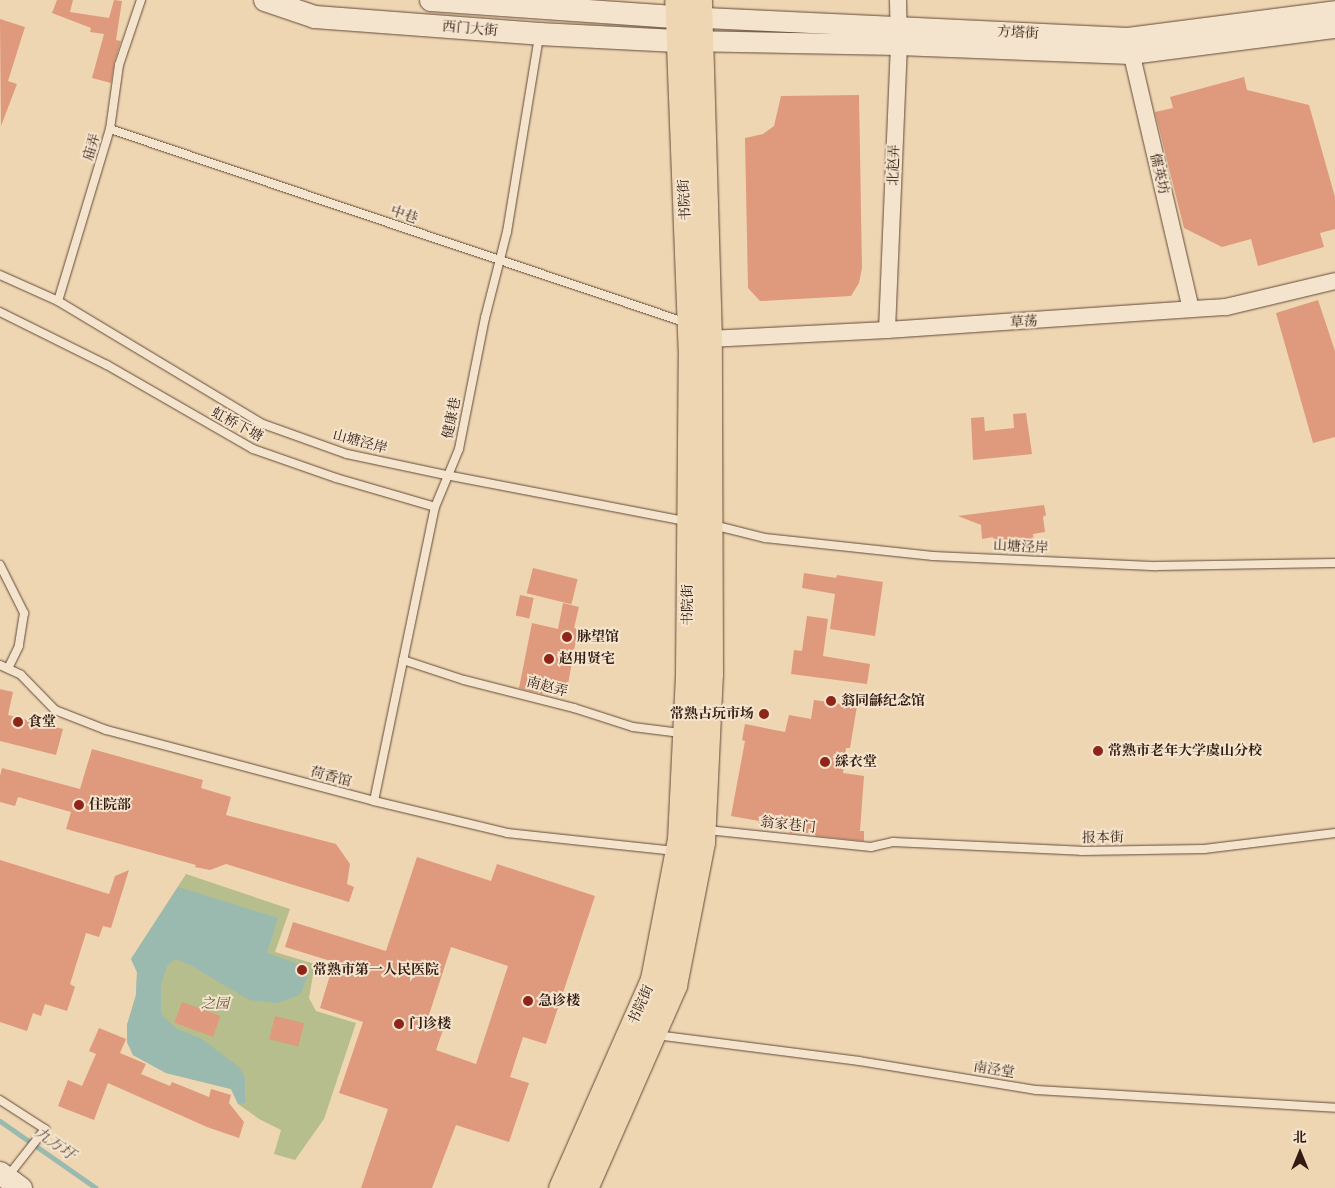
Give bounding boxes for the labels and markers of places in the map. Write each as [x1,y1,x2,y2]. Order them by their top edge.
place label: 脉望馆 [577,629,619,645]
marker: 脉望馆 [561,631,573,643]
place label: 赵用贤宅 [559,651,615,667]
marker: 赵用贤宅 [543,653,555,665]
place label: 翁同龢纪念馆 [841,693,925,709]
marker: 翁同龢纪念馆 [825,695,837,707]
place label: 常熟古玩市场 [670,706,754,722]
marker: 常熟古玩市场 [758,708,770,720]
place label: 食堂 [28,714,56,730]
marker: 食堂 [12,716,24,728]
place label: 常熟市老年大学虞山分校 [1108,743,1262,759]
marker: 常熟市老年大学虞山分校 [1092,745,1104,757]
place label: 綵衣堂 [835,754,877,770]
marker: 綵衣堂 [819,756,831,768]
place label: 住院部 [89,797,131,813]
marker: 住院部 [73,799,85,811]
place label: 常熟市第一人民医院 [313,962,439,978]
marker: 常熟市第一人民医院 [295,963,309,977]
place label: 急诊楼 [538,993,580,1009]
marker: 急诊楼 [522,995,534,1007]
place label: 门诊楼 [409,1016,451,1032]
marker: 门诊楼 [393,1018,405,1030]

